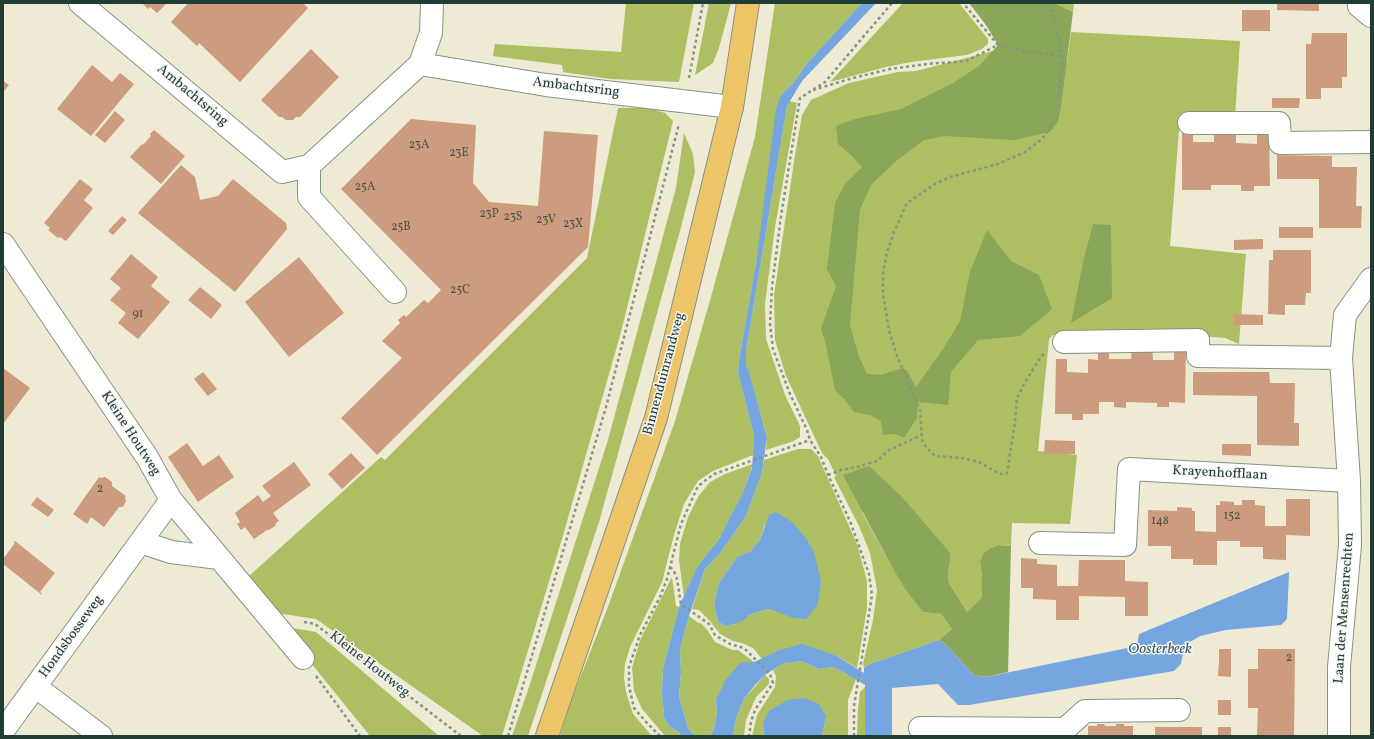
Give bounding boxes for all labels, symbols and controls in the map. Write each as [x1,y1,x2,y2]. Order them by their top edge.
street label: Ambachtsring [153,61,231,131]
street label: Ambachtsring [531,74,621,102]
house number: 23A [409,139,429,153]
house number: 23E [449,147,469,161]
house number: 25A [355,181,375,195]
house number: 23P [479,208,499,222]
house number: 23S [504,211,522,225]
house number: 23V [536,214,556,228]
house number: 23X [563,218,583,232]
house number: 25B [391,221,411,235]
house number: 25C [450,284,470,298]
house number: 91 [133,308,143,322]
street label: Binnenduinrandweg [641,311,689,437]
street label: Kleine Houtweg [96,388,164,480]
street label: Krayenhofflaan [1172,463,1268,485]
house number: 2 [97,483,103,497]
house number: 152 [1224,510,1240,524]
house number: 148 [1151,515,1169,529]
street label: Laan der Mensenrechten [1331,532,1359,684]
street label: Hondsbosseweg [36,592,108,682]
street label: Kleine Houtweg [325,628,413,702]
water label: Oosterbeek [1128,641,1192,659]
house number: 2 [1286,652,1292,666]

